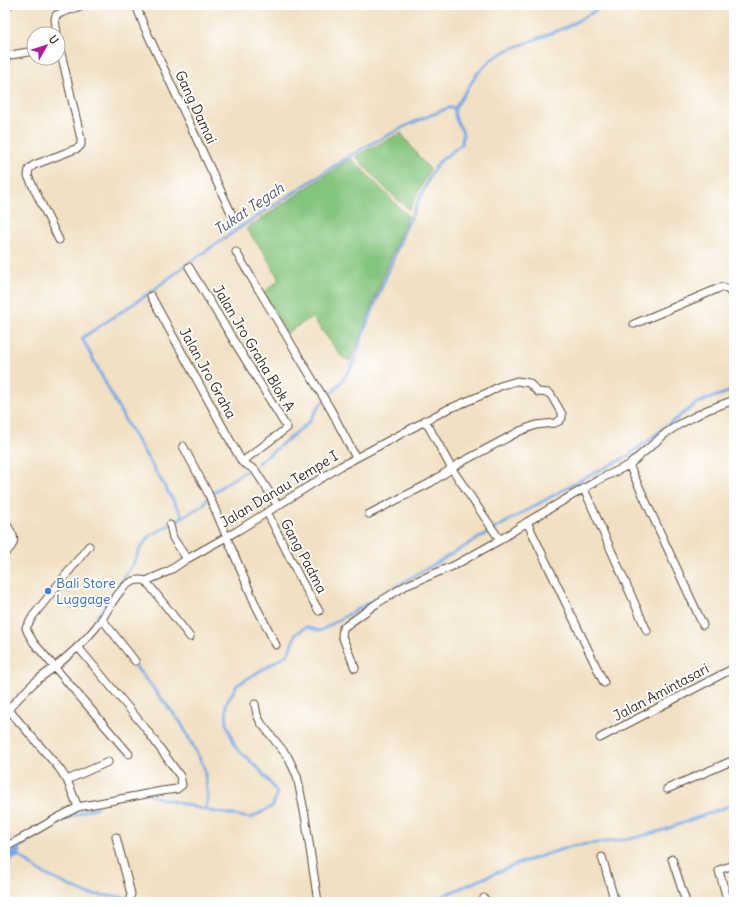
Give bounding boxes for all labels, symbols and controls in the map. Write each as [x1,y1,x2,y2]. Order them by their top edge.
north arrow [26,26,66,66]
text: U [46,32,62,47]
street label: Gang Damai [171,68,221,146]
water label: Tukat Tegah [210,178,288,239]
street label: Jalan Jro Graha Blok A [209,282,299,414]
street label: Jalan Jro Graha [176,324,240,422]
street label: Jalan Danau Tempe I [217,447,341,531]
street label: Gang Padma [277,516,331,596]
place label: Bali Store Luggage [56,574,116,608]
marker: Bali Store Luggage [43,586,53,596]
street label: Jalan Amintasari [610,659,712,725]

